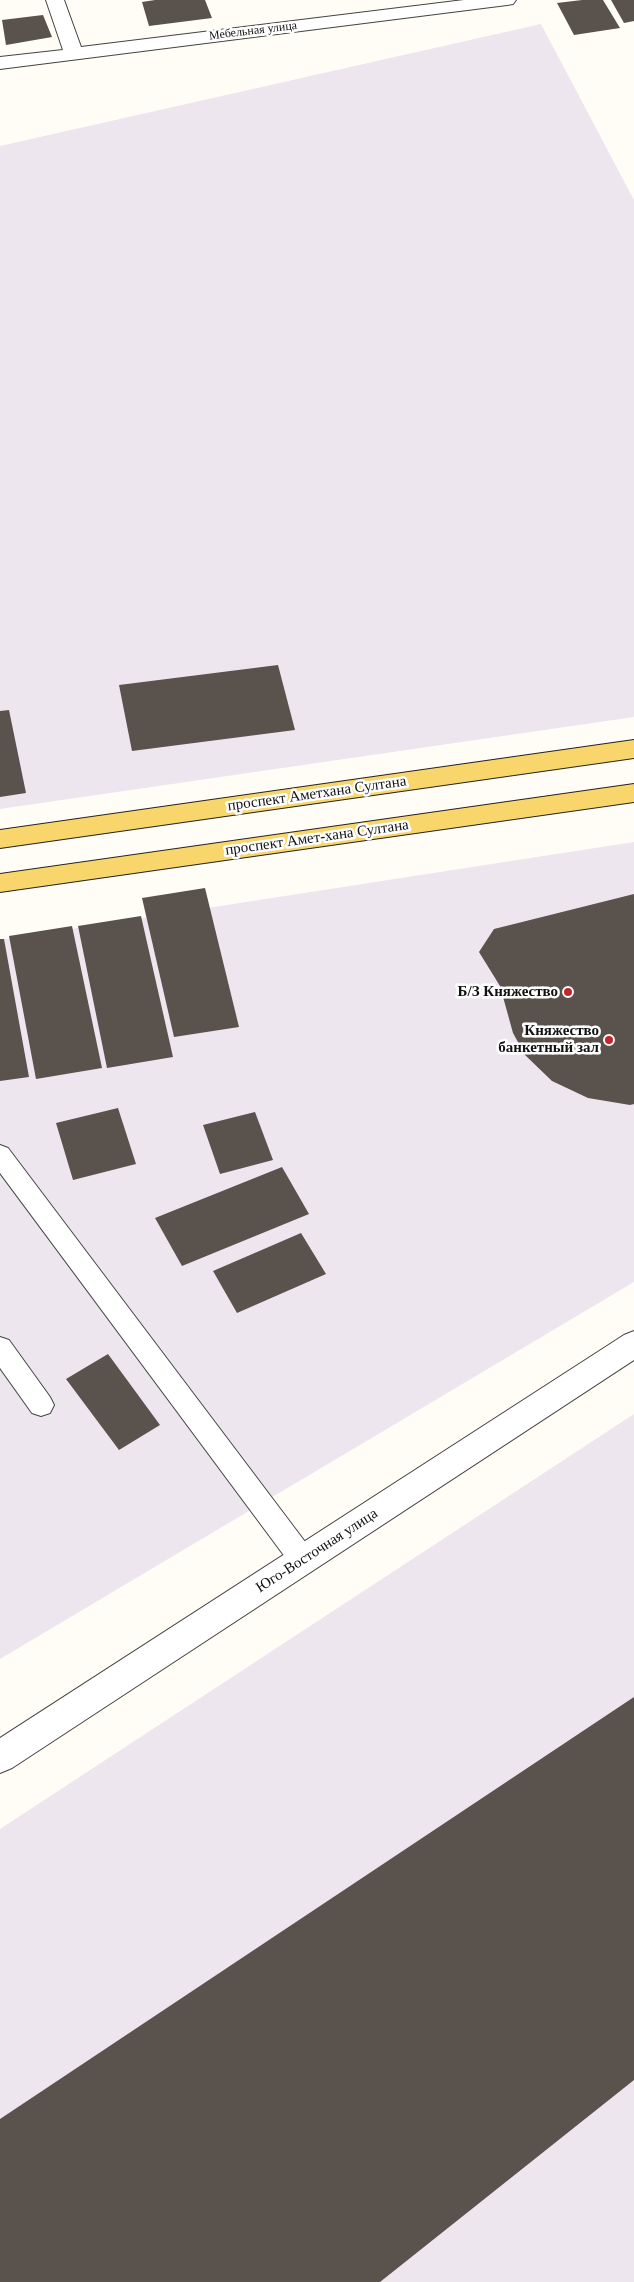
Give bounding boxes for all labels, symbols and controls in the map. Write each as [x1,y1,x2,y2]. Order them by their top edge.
street label: Мебельная улица [208,18,298,44]
street label: проспект Аметхана Султана [227,773,407,815]
street label: проспект Амет-хана Султана [224,816,410,860]
place label: Б/З Княжество [458,983,558,1001]
marker: Б/З Княжество [562,986,574,998]
place label: Княжество банкетный зал [498,1022,599,1057]
marker: Княжество банкетный зал [603,1034,615,1046]
street label: Юго-Восточная улица [253,1505,381,1597]

